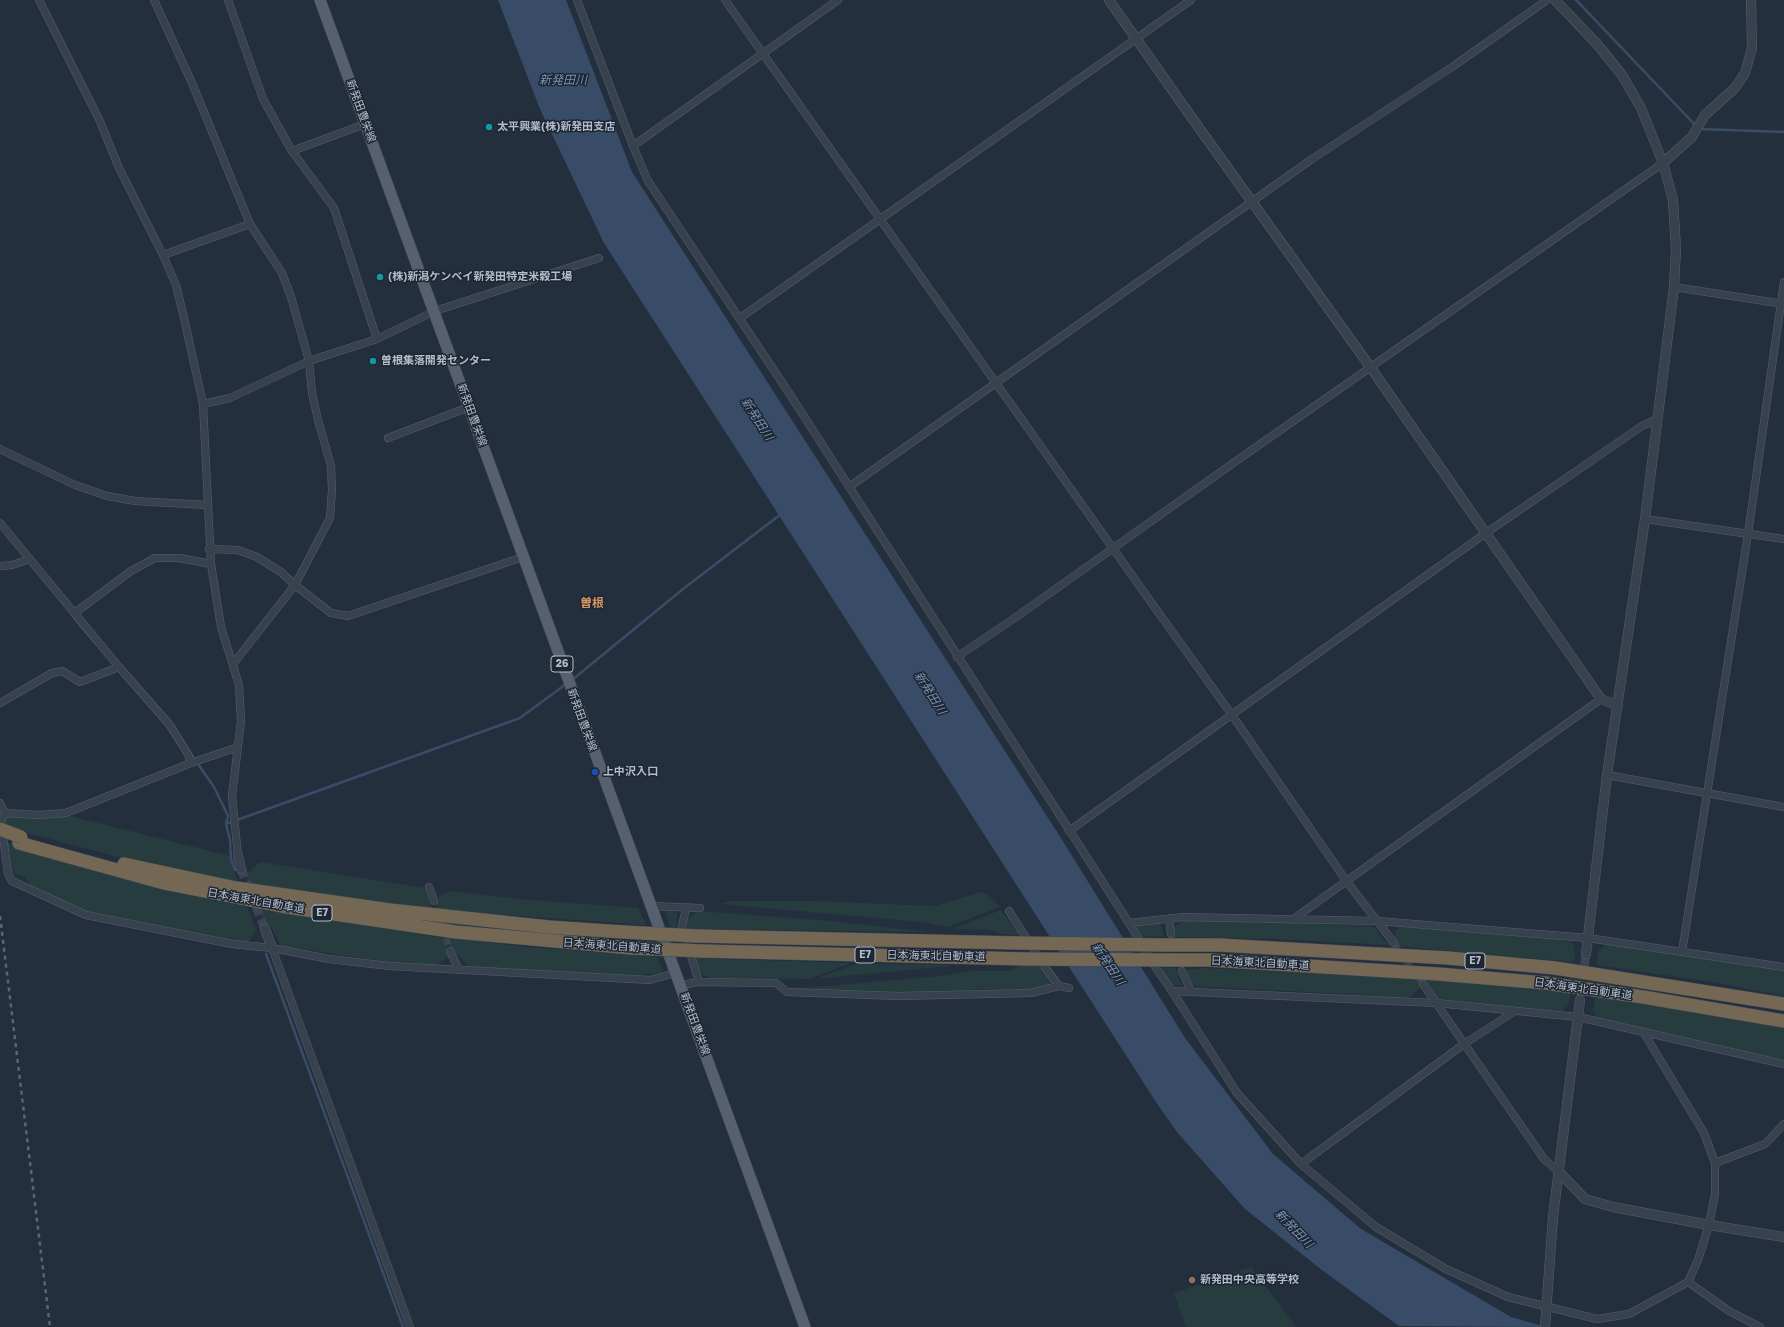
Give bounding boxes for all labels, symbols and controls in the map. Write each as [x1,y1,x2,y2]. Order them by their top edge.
water label: 新発田川 [539,73,587,87]
street label: 新発田豊栄線 [344,78,378,144]
place label: 太平興業(株)新発田支店 [497,120,615,134]
marker: 太平興業(株)新発田支店 [484,122,494,132]
place label: (株)新潟ケンベイ新発田特定米穀工場 [388,270,572,284]
marker: (株)新潟ケンベイ新発田特定米穀工場 [375,272,385,282]
place label: 曽根集落開発センター [381,354,491,368]
marker: 曽根集落開発センター [368,356,378,366]
street label: 新発田豊栄線 [455,382,489,448]
water label: 新発田川 [738,395,776,443]
district label: 曽根 [580,596,604,610]
road number: 26 [551,656,573,672]
water label: 新発田川 [911,669,949,717]
street label: 新発田豊栄線 [565,687,599,753]
place label: 上中沢入口 [603,765,658,779]
marker: 上中沢入口 [590,767,600,777]
street label: 日本海東北自動車道 [206,886,306,916]
road number: E7 [312,905,332,921]
street label: 日本海東北自動車道 [562,936,662,956]
water label: 新発田川 [1089,940,1127,988]
road number: E7 [855,947,875,963]
street label: 日本海東北自動車道 [886,949,986,963]
road number: E7 [1465,953,1485,969]
street label: 日本海東北自動車道 [1210,954,1310,972]
street label: 日本海東北自動車道 [1533,976,1633,1002]
street label: 新発田豊栄線 [678,991,712,1057]
water label: 新発田川 [1272,1207,1316,1251]
place label: 新発田中央高等学校 [1200,1273,1299,1287]
marker: 新発田中央高等学校 [1187,1275,1197,1285]

